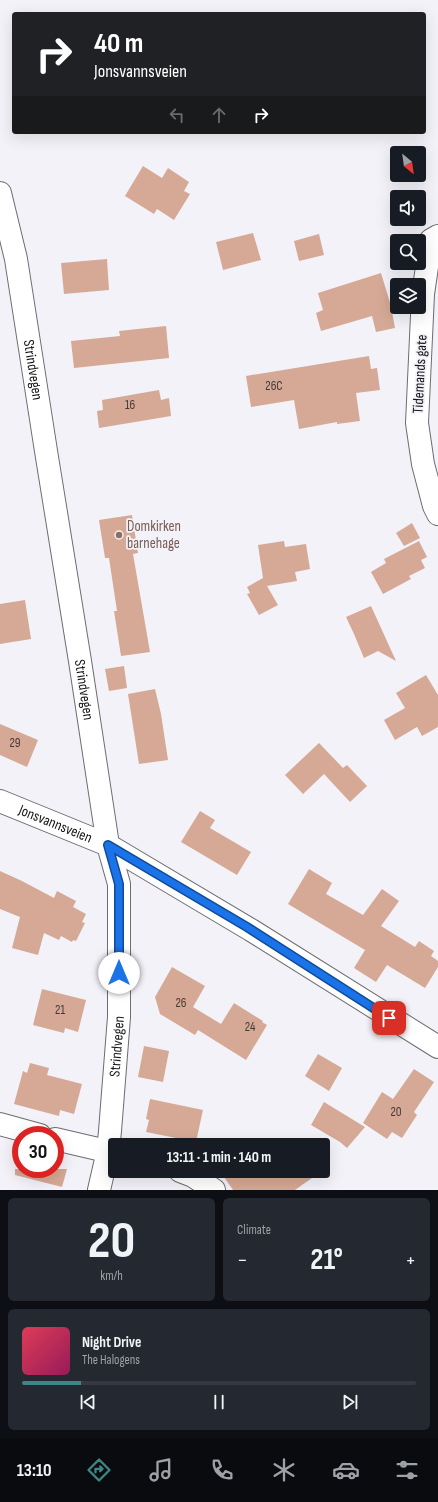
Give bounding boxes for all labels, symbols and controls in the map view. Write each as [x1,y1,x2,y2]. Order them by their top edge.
text: 40 m [94,27,143,60]
icon: right [28,28,80,80]
text: Jonsvannsveien [94,61,187,82]
icon: left [166,104,188,126]
icon: ahead [208,104,230,126]
icon: right [250,104,272,126]
north arrow [390,146,426,182]
map controls [390,146,426,314]
button: sound [390,190,426,226]
button: search [390,234,426,270]
button: layers [390,278,426,314]
street label: Tidemands gate [408,334,432,414]
street label: Strindvegen [19,338,47,401]
house number: 26C [265,378,283,394]
house number: 16 [125,397,135,413]
place label: Domkirken barnehage [127,517,181,553]
marker: Domkirken barnehage [114,530,124,540]
street label: Strindvegen [70,658,98,721]
house number: 29 [9,735,21,751]
street label: Jonsvannsveien [15,800,95,847]
position arrow [98,952,140,994]
house number: 26 [175,995,187,1011]
pin [372,1001,406,1035]
house number: 21 [55,1002,65,1018]
icon: arrive [378,1007,400,1029]
street label: Strindvegen [105,1015,129,1077]
house number: 24 [245,1019,256,1035]
house number: 20 [390,1104,402,1120]
speed limit sign: 30 [12,1126,64,1178]
text: 13:11 · 1 min · 140 m [167,1148,271,1167]
text: 20 [88,1210,135,1273]
text: Climate [237,1222,271,1238]
text: 21° [310,1242,343,1278]
text: − [237,1247,248,1274]
text: + [405,1247,416,1274]
text: km/h [100,1268,123,1284]
text: Night Drive [82,1333,141,1352]
text: The Halogens [82,1352,140,1368]
icon: previous [77,1391,99,1413]
icon: pause [208,1391,230,1413]
icon: next [339,1391,361,1413]
icon: directions [85,1456,113,1484]
icon: music [147,1456,175,1484]
icon: phone [208,1456,236,1484]
icon: climate [270,1456,298,1484]
icon: car [332,1456,360,1484]
icon: filters [393,1456,421,1484]
text: 13:10 [17,1460,52,1481]

